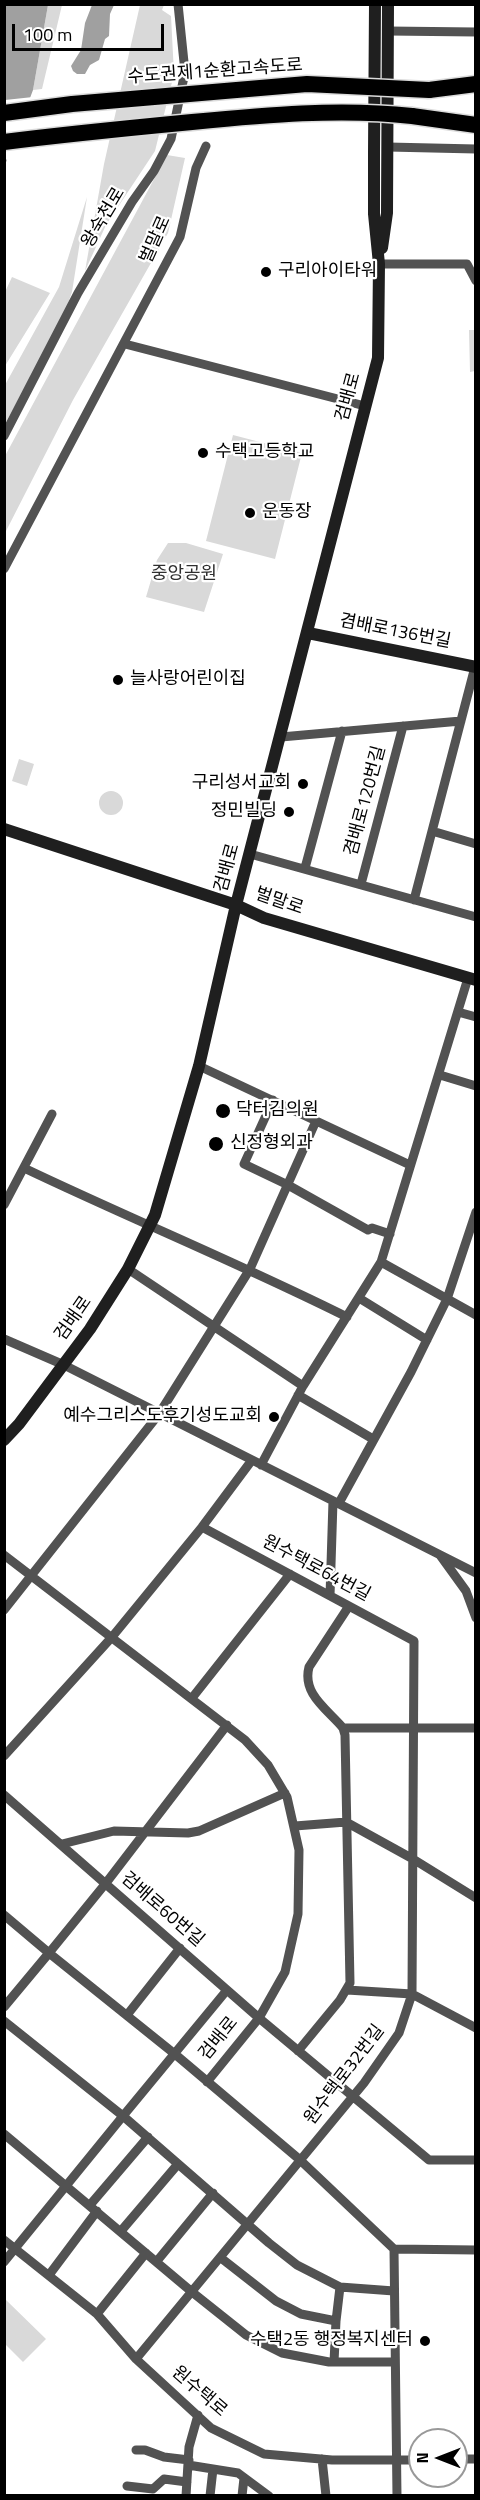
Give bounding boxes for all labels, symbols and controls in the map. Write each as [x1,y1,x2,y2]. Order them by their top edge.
scale bar [15,12,166,50]
text: 100 m [23,21,72,48]
street label: 수도권제1순환고속도로 [127,55,303,89]
street label: 왕숙천로 [78,184,130,252]
street label: 벌말로 [136,213,176,267]
place label: 구리아이타워 [278,261,377,283]
marker: 구리아이타워 [259,265,273,279]
street label: 검배로 [332,370,366,424]
place label: 수택고등학교 [215,442,314,464]
marker: 수택고등학교 [196,446,210,460]
place label: 운동장 [262,502,312,524]
marker: 운동장 [243,506,257,520]
park label: 중앙공원 [151,564,217,586]
street label: 겸배로136번길 [337,611,453,653]
place label: 늘사랑어린이집 [130,669,246,691]
marker: 늘사랑어린이집 [111,673,125,687]
street label: 겸배로120번길 [341,744,391,858]
place label: 구리성서교회 [192,773,291,795]
marker: 구리성서교회 [296,777,310,791]
place label: 정민빌딩 [211,801,277,823]
marker: 정민빌딩 [282,805,296,819]
street label: 검배로 [211,841,245,895]
street label: 벌말로 [252,884,306,920]
place label: 닥터김의원 [236,1100,319,1122]
marker: 닥터김의원 [214,1102,232,1120]
place label: 신정형외과 [230,1133,313,1155]
marker: 신정형외과 [207,1135,225,1153]
street label: 검배로 [51,1292,97,1346]
place label: 예수그리스도후기성도교회 [63,1406,262,1428]
marker: 예수그리스도후기성도교회 [267,1410,281,1424]
street label: 원수택로64번길 [258,1531,374,1607]
street label: 검배로60번길 [116,1868,208,1952]
street label: 검배로 [195,2013,243,2065]
street label: 원수택로32번길 [300,2021,390,2129]
place label: 수택2동 행정복지센터 [250,2330,413,2352]
marker: 수택2동 행정복지센터 [418,2334,432,2348]
street label: 원수택로 [167,2362,231,2422]
north arrow [408,2428,468,2488]
text: N [410,2452,434,2464]

